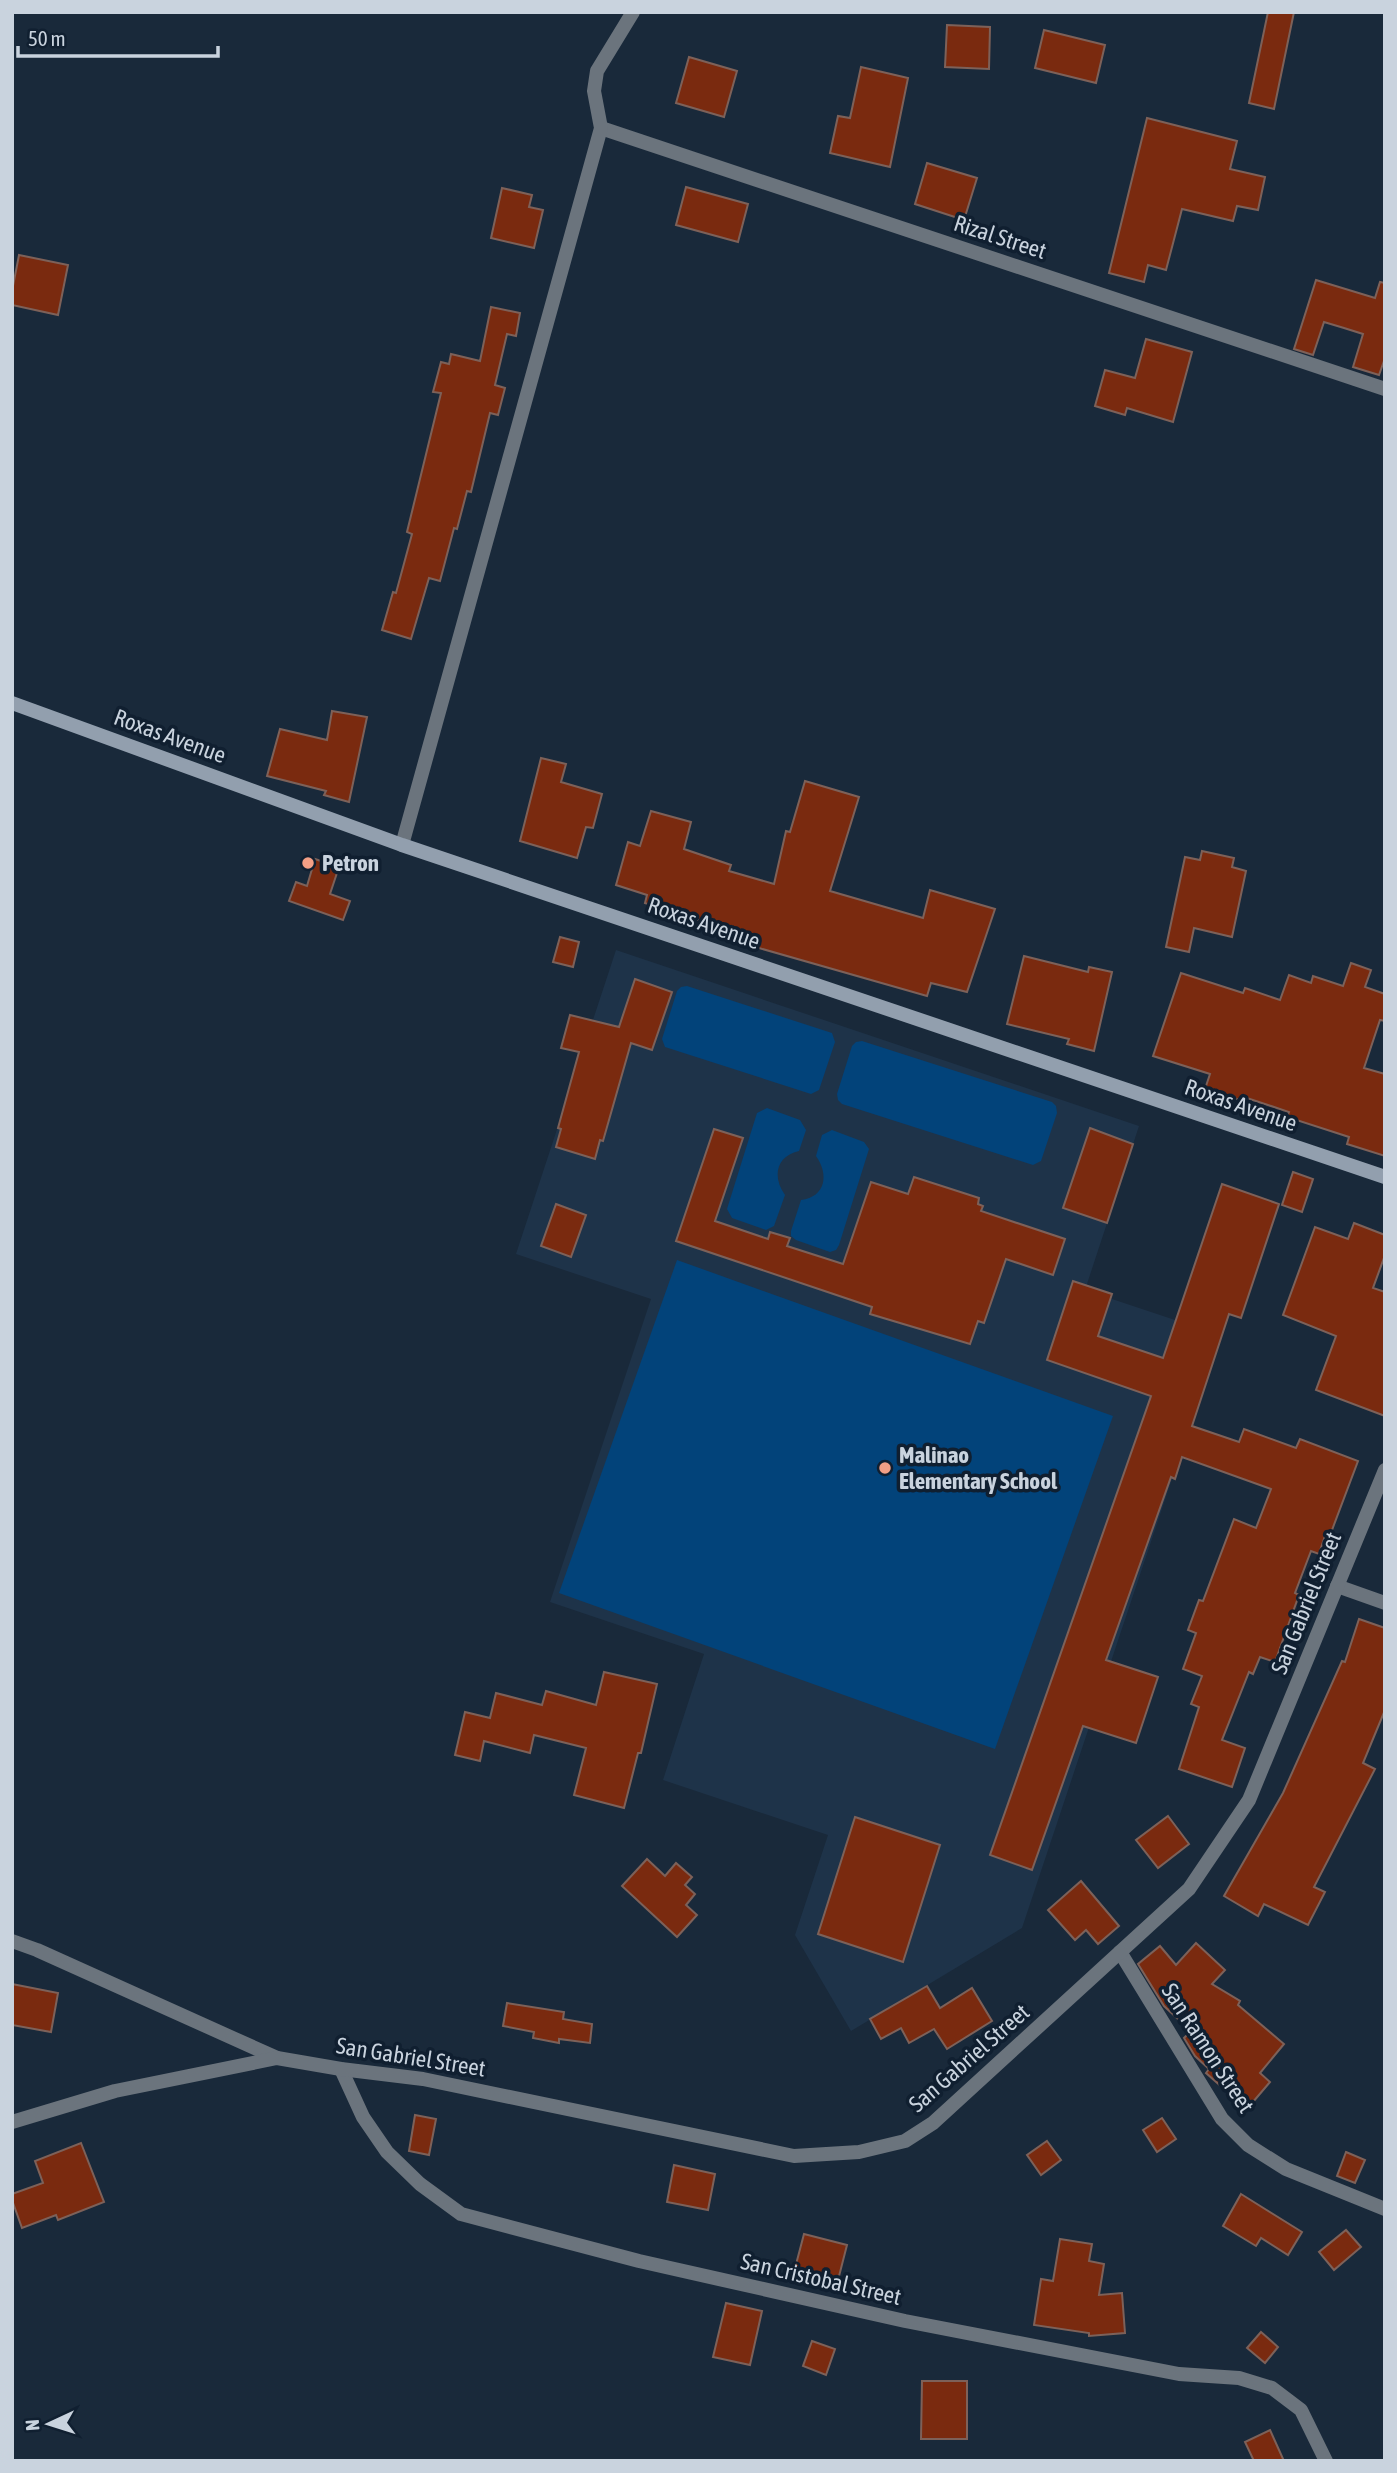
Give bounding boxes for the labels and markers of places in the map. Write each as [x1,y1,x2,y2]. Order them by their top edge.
place label: Petron [322,850,379,876]
marker: Petron [300,855,316,871]
place label: Malinao Elementary School [899,1442,1058,1494]
marker: Malinao Elementary School [877,1460,893,1476]

